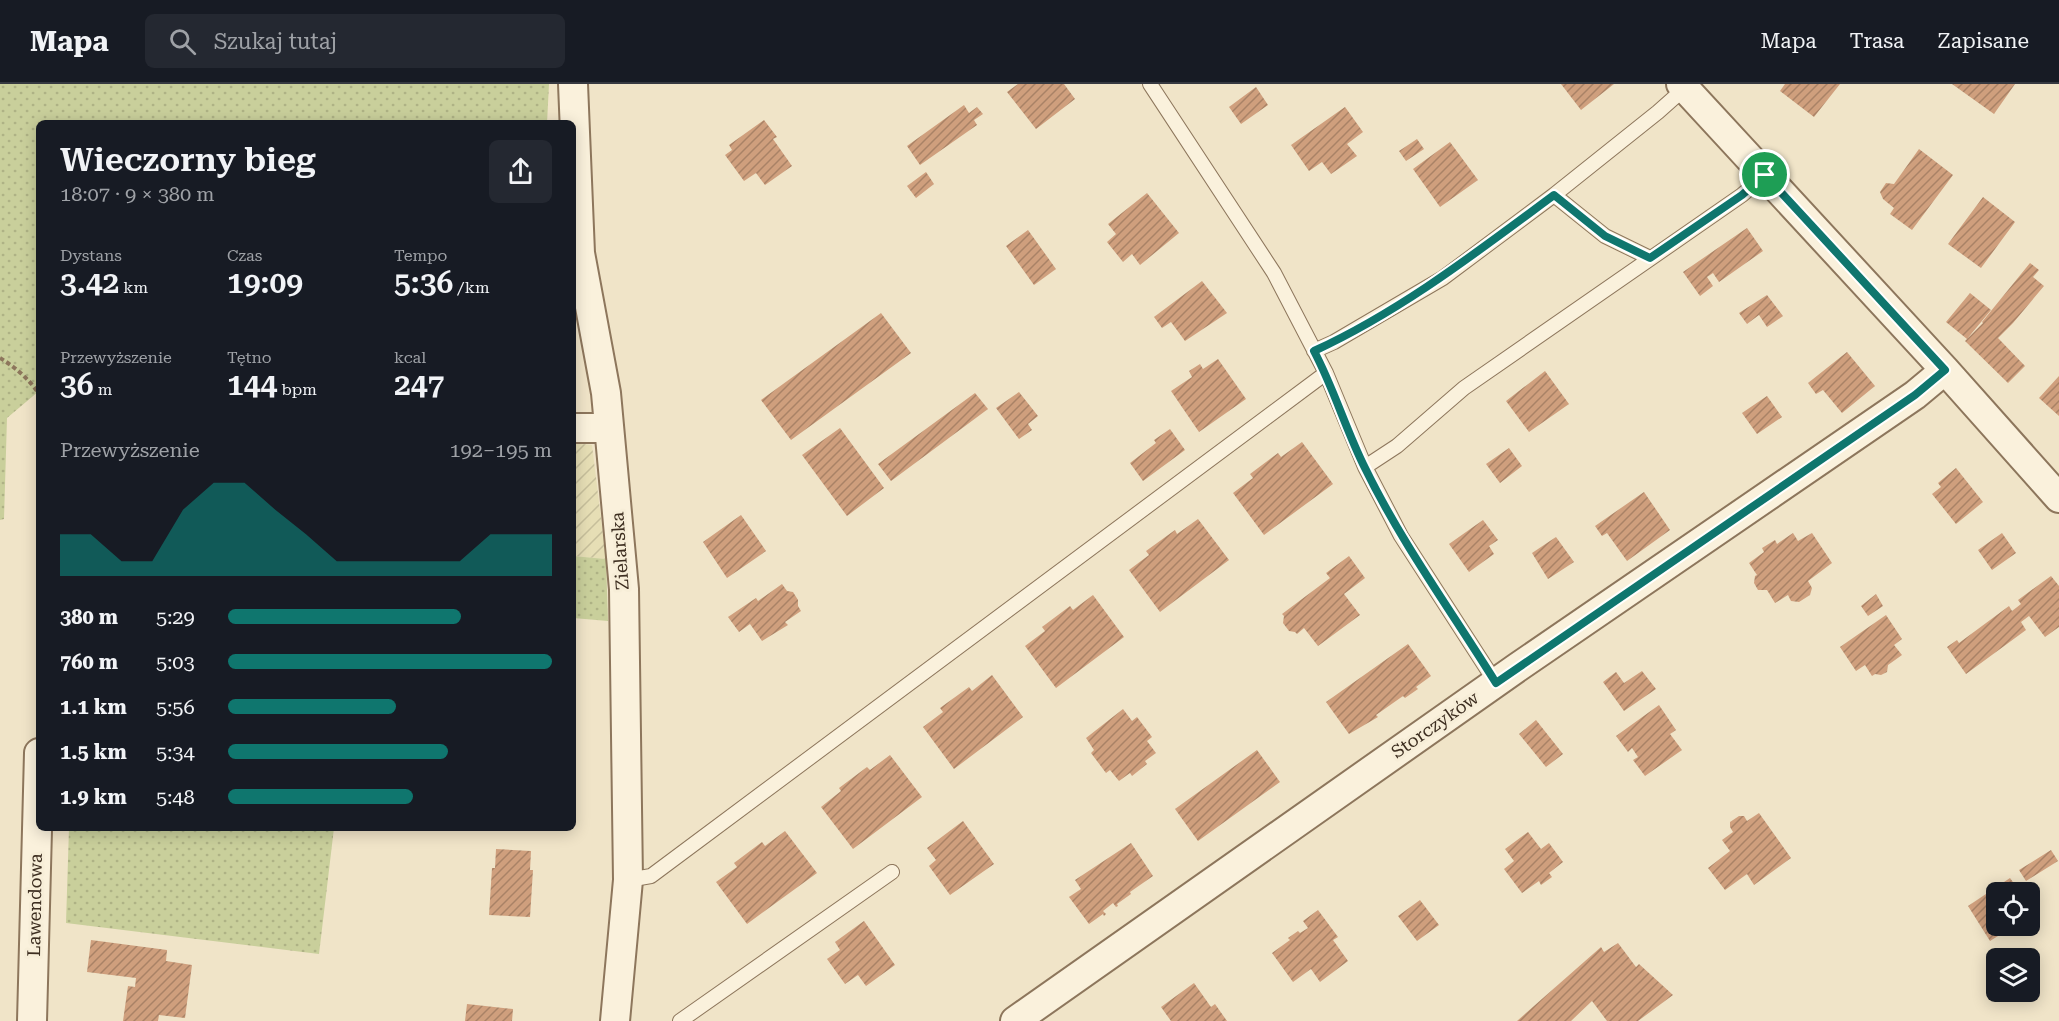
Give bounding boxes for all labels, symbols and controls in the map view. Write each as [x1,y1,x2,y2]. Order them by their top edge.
search box [145,14,565,68]
text: Mapa [30,25,109,58]
icon: search [166,25,199,58]
text: Szukaj tutaj [214,29,337,54]
text: Mapa [1760,29,1817,53]
text: Trasa [1850,29,1904,53]
text: Zapisane [1937,29,2029,53]
text: Wieczorny bieg [60,140,316,179]
button: share [489,140,552,203]
pin [1739,149,1790,200]
icon: arrive [1748,158,1781,191]
text: 18:07 · 9 × 380 m [60,182,215,206]
text: Dystans [60,246,122,265]
text: Czas [227,246,262,265]
text: Tempo [394,246,447,265]
text: 3.42 [60,265,119,300]
text: 19:09 [227,265,303,300]
text: 5:36 [394,265,453,300]
text: km [119,278,148,297]
text: /km [453,278,490,297]
text: Przewyższenie [60,348,172,367]
text: Tętno [227,348,272,367]
text: kcal [394,348,426,367]
text: 36 [60,367,94,402]
text: 144 [227,367,277,402]
text: 247 [394,367,444,402]
text: m [94,380,112,399]
text: bpm [277,380,317,399]
text: Przewyższenie [60,438,200,462]
text: 192–195 m [449,438,552,462]
street label: Zielarska [606,511,633,591]
text: 380 m [60,605,118,629]
text: 5:29 [156,605,195,629]
text: 760 m [60,650,118,674]
text: 5:03 [156,650,195,674]
street label: Storczyków [1387,687,1482,762]
text: 1.1 km [60,695,127,719]
text: 5:56 [156,695,195,719]
text: 1.5 km [60,740,127,764]
text: 5:34 [156,740,195,764]
text: 1.9 km [60,785,127,809]
text: 5:48 [156,785,195,809]
street label: Lawendowa [23,853,46,957]
map controls [1986,882,2040,1002]
button: locate [1986,882,2040,936]
button: layers [1986,948,2040,1002]

